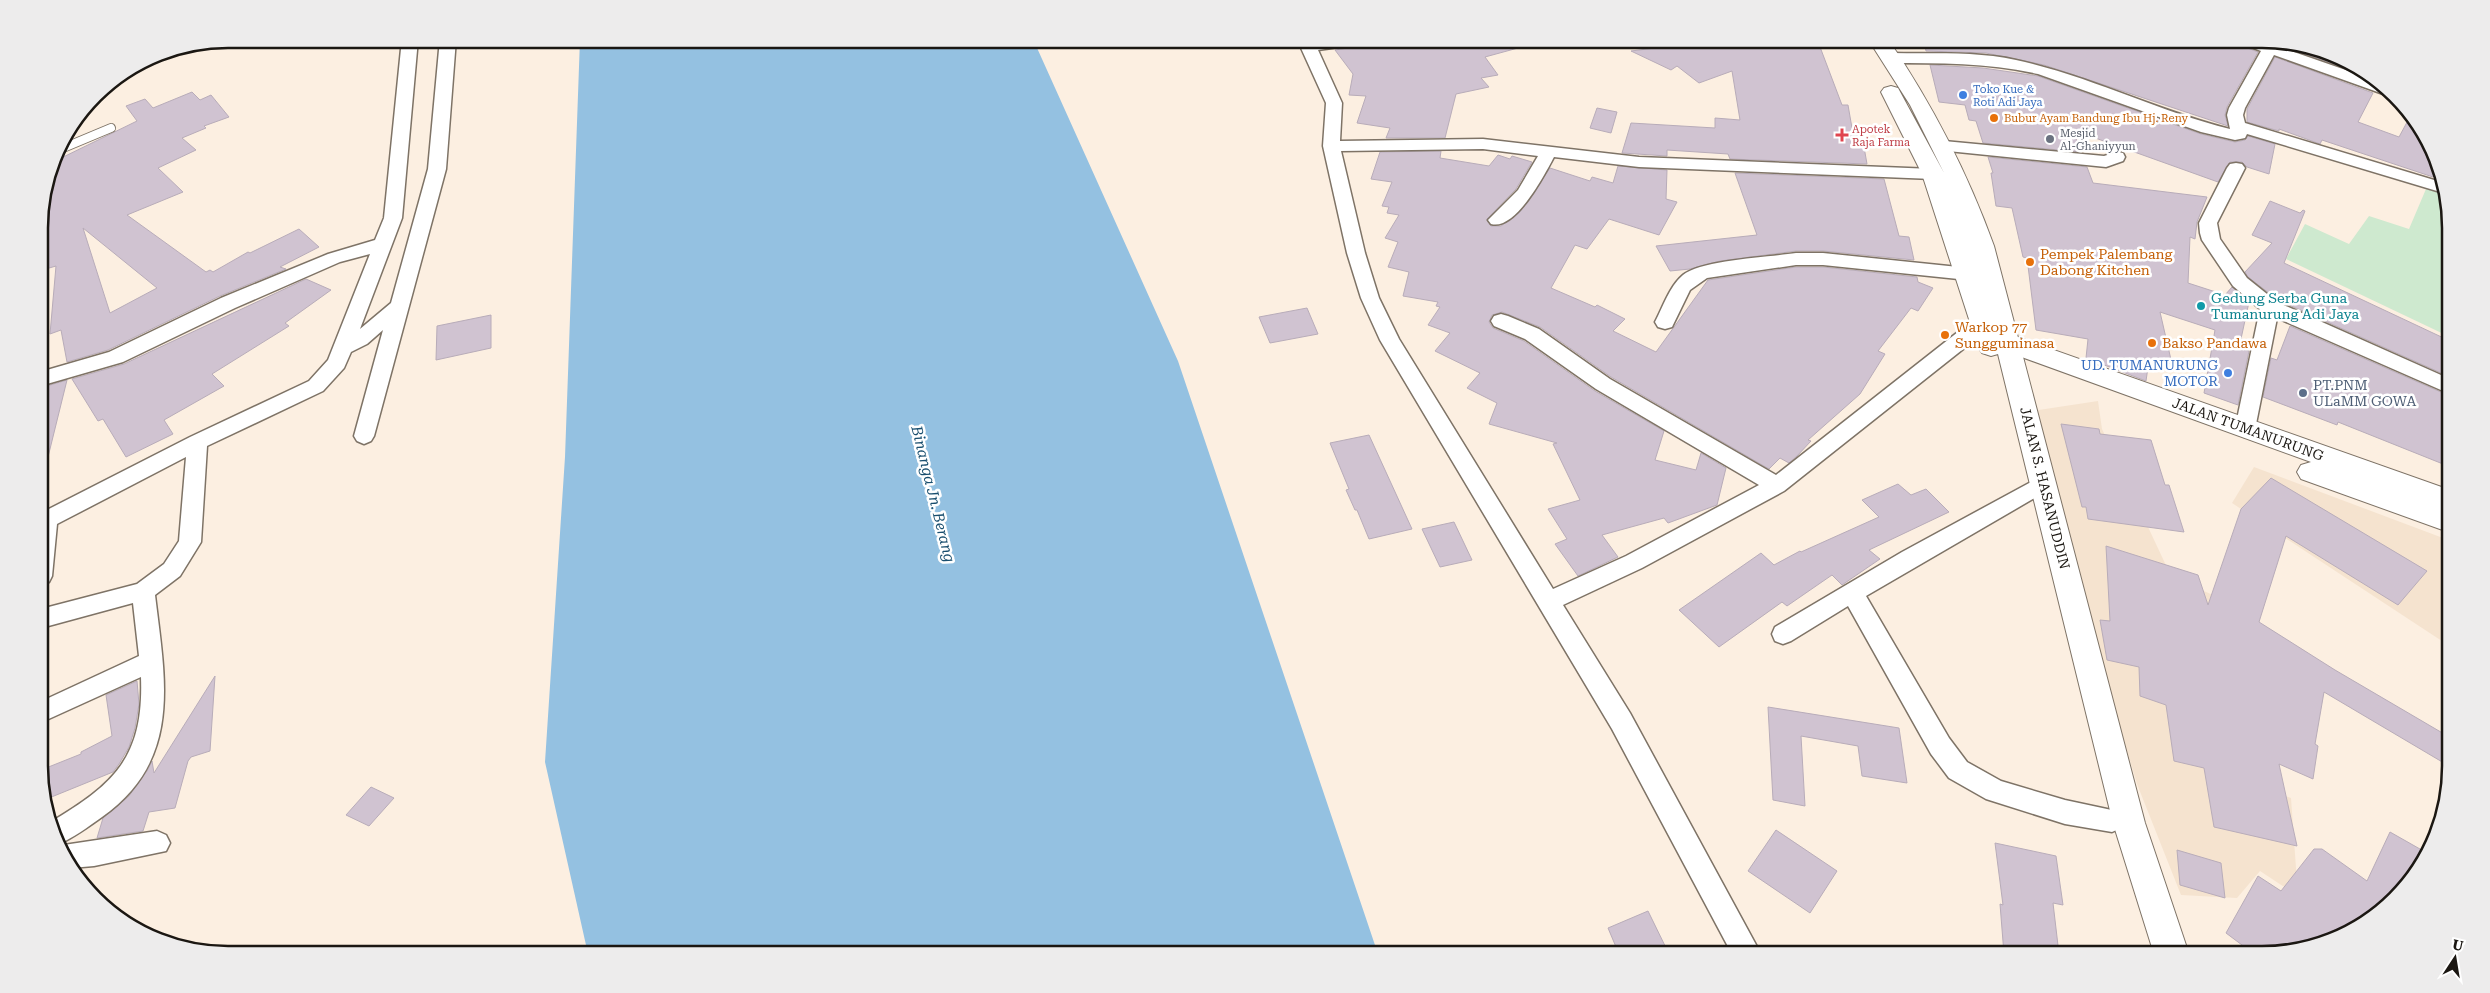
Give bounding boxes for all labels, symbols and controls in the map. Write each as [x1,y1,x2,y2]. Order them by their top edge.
place label: Toko Kue & Roti Adi Jaya [1973,83,2043,109]
marker: Toko Kue & Roti Adi Jaya [1957,89,1969,101]
marker: Bubur Ayam Bandung Ibu Hj. Reny [1988,112,2000,124]
place label: Bubur Ayam Bandung Ibu Hj. Reny [2004,112,2189,125]
place label: Apotek Raja Farma [1852,123,1910,149]
place label: Mesjid Al-Ghaniyyun [2060,127,2136,153]
marker: Apotek Raja Farma [1836,129,1848,141]
marker: Mesjid Al-Ghaniyyun [2044,133,2056,145]
place label: Pempek Palembang Dabong Kitchen [2040,246,2173,278]
marker: Pempek Palembang Dabong Kitchen [2024,256,2036,268]
place label: Gedung Serba Guna Tumanurung Adi Jaya [2211,290,2360,322]
marker: Gedung Serba Guna Tumanurung Adi Jaya [2195,300,2207,312]
place label: Warkop 77 Sungguminasa [1955,319,2055,351]
marker: Warkop 77 Sungguminasa [1939,329,1951,341]
place label: Bakso Pandawa [2162,335,2267,351]
marker: Bakso Pandawa [2146,337,2158,349]
place label: UD. TUMANURUNG MOTOR [2081,357,2218,389]
marker: UD. TUMANURUNG MOTOR [2222,367,2234,379]
place label: PT.PNM ULaMM GOWA [2313,377,2416,409]
marker: PT.PNM ULaMM GOWA [2297,387,2309,399]
street label: JALAN TUMANURUNG [2170,394,2326,464]
street label: JALAN S. HASANUDDIN [2017,405,2073,571]
water label: Binanga Jn. Berang [907,423,959,564]
north arrow [2430,933,2480,983]
text: U [2451,936,2465,954]

